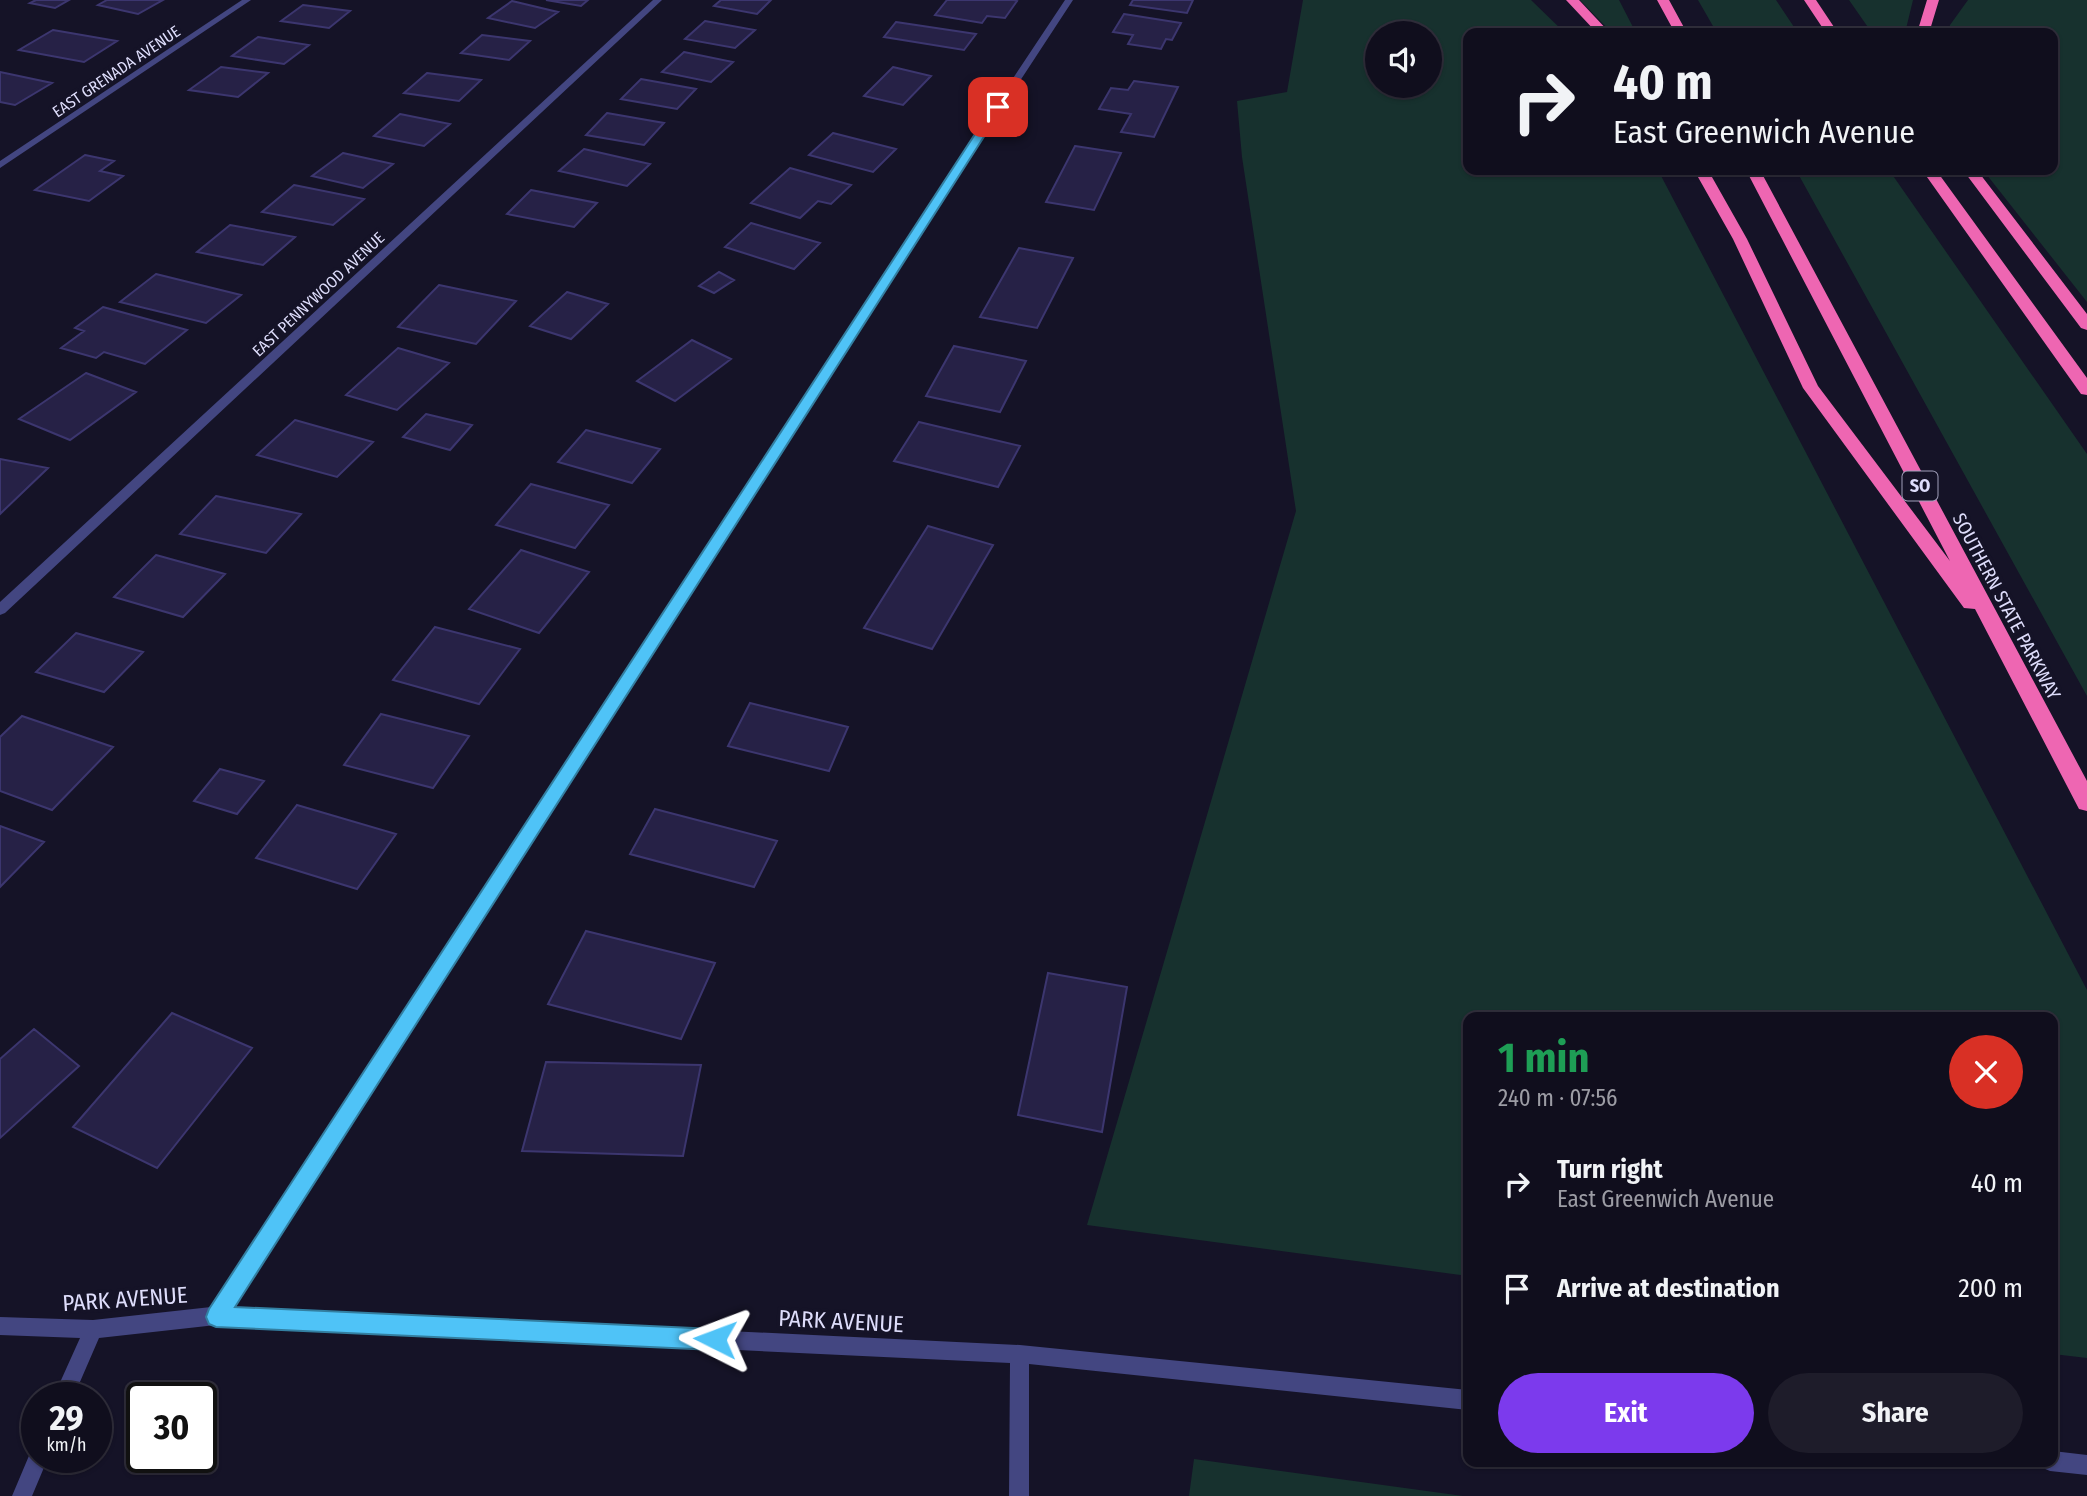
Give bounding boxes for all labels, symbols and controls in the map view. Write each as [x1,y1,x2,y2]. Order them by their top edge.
map controls [1365,21,1442,98]
button: sound [1365,21,1442,98]
street label: EAST GRENADA AVENUE [49,22,184,121]
text: 40 m [1613,53,1713,112]
icon: right [1498,56,1589,147]
pin [968,77,1028,137]
icon: arrive [979,88,1017,126]
text: East Greenwich Avenue [1613,113,1915,151]
street label: EAST PENNYWOOD AVENUE [248,228,388,360]
road number: SO [1902,472,1938,500]
street label: SOUTHERN STATE PARKWAY [1948,509,2066,704]
text: 1 min [1498,1033,1589,1083]
button: close [1949,1035,2023,1109]
text: 240 m · 07:56 [1498,1084,1617,1112]
text: Turn right [1557,1154,1663,1185]
icon: right [1498,1165,1536,1203]
text: 40 m [1971,1168,2023,1199]
text: East Greenwich Avenue [1557,1185,1774,1213]
icon: arrive [1498,1270,1536,1308]
text: Arrive at destination [1557,1273,1780,1304]
text: 200 m [1958,1273,2023,1304]
street label: PARK AVENUE [61,1281,189,1317]
position arrow [678,1302,752,1376]
street label: PARK AVENUE [778,1304,904,1338]
button: Exit [1498,1373,1754,1453]
button: Share [1768,1373,2023,1453]
speed limit sign: 30 [126,1382,217,1473]
text: 29 [49,1397,84,1439]
text: km/h [46,1434,87,1456]

